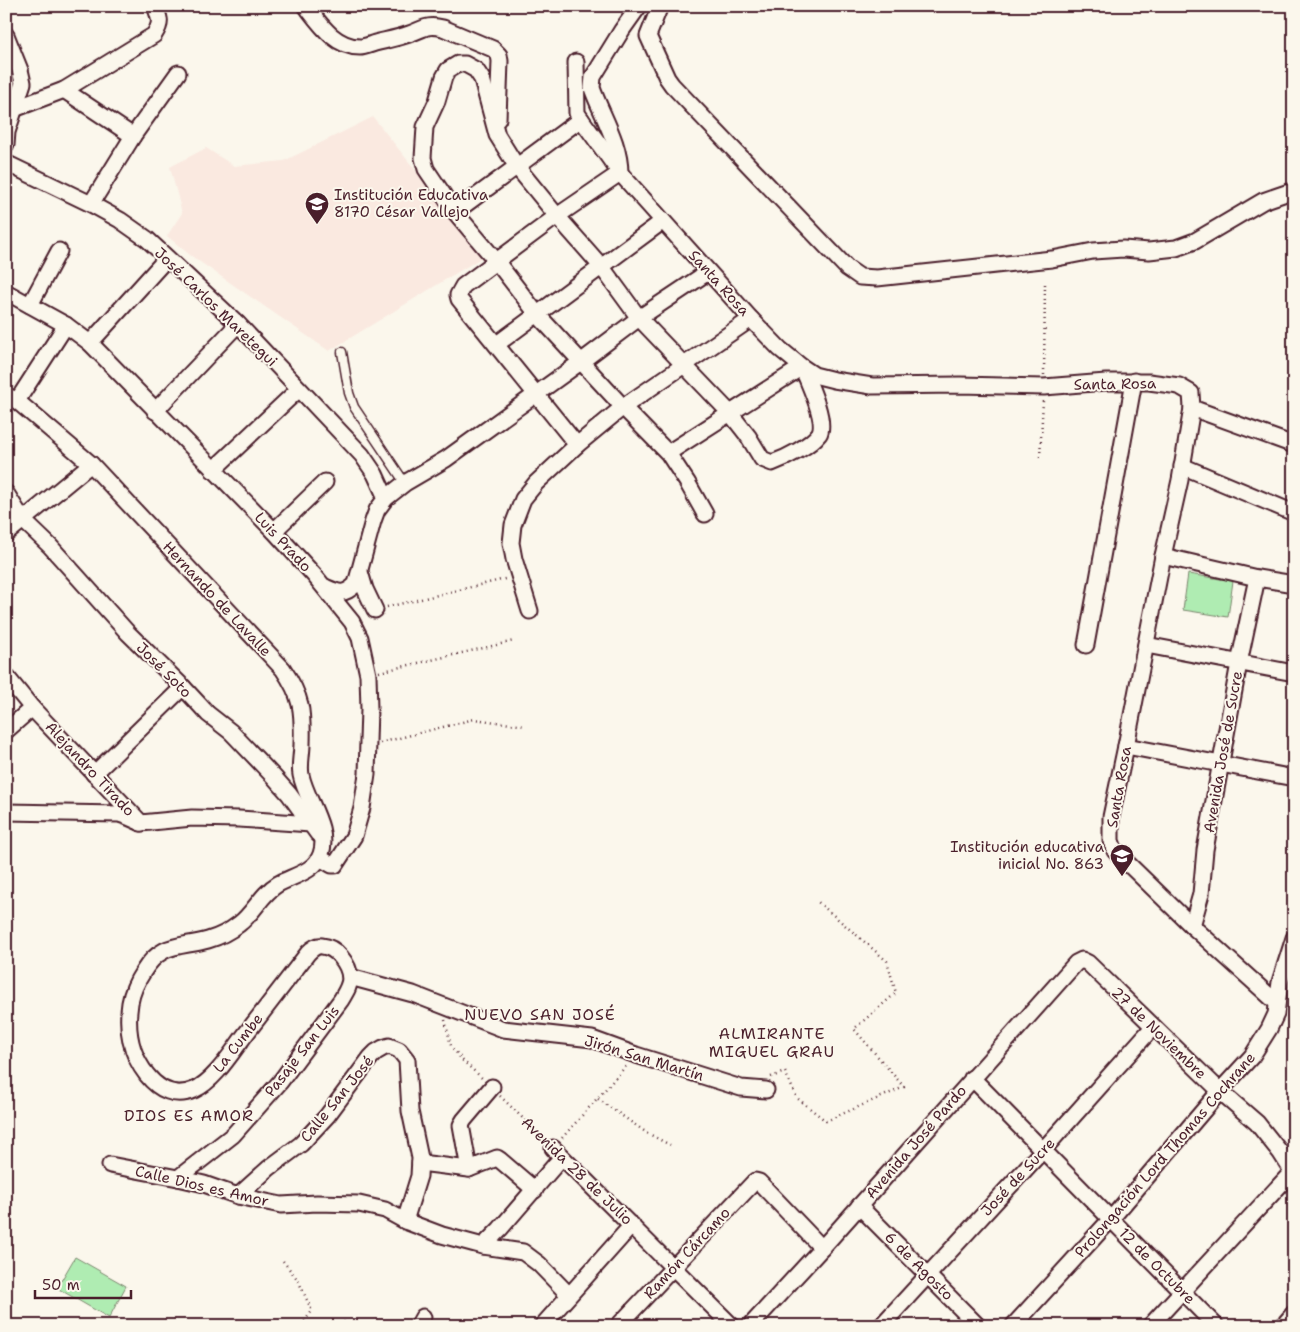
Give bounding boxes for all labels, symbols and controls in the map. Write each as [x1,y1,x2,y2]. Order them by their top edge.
place label: Institución Educativa 8170 César Vallejo [334,185,489,222]
school or university icon: Institución Educativa 8170 César Vallejo [304,191,330,225]
street label: José Carlos Maretegui [150,243,282,371]
street label: Santa Rosa [684,246,754,321]
street label: Santa Rosa [1074,373,1157,395]
street label: Luis Prado [250,508,316,576]
street label: Hernando de Lavalle [158,537,276,661]
street label: José Soto [132,638,196,702]
street label: Avenida José de Sucre [1199,670,1247,834]
street label: Alejandro Tirado [41,717,139,821]
street label: Santa Rosa [1102,744,1136,829]
place label: Institución educativa inicial No. 863 [950,837,1105,874]
school or university icon: Institución educativa inicial No. 863 [1109,843,1135,877]
street label: 27 de Noviembre [1107,982,1211,1084]
street label: Pasaje San Luis [260,1001,344,1101]
district label: NUEVO SAN JOSÉ [464,1004,616,1025]
street label: La Cumbe [209,1009,267,1077]
district label: ALMIRANTE MIGUEL GRAU [709,1023,835,1062]
street label: Jirón San Martín [582,1030,706,1086]
street label: Prolongación Lord Thomas Cochrane [1070,1048,1260,1262]
street label: Calle San José [296,1052,378,1146]
street label: Avenida José Pardo [861,1081,971,1203]
district label: DIOS ES AMOR [124,1105,254,1126]
street label: Avenida 28 de Julio [517,1113,637,1229]
street label: José de Sucre [977,1134,1059,1220]
street label: Calle Dios es Amor [133,1161,271,1211]
street label: Ramón Cárcamo [639,1203,735,1303]
street label: 12 de Octubre [1114,1223,1200,1309]
street label: 6 de Agosto [880,1227,958,1305]
scale bar [35,1267,131,1299]
text: 50 m [42,1275,80,1295]

